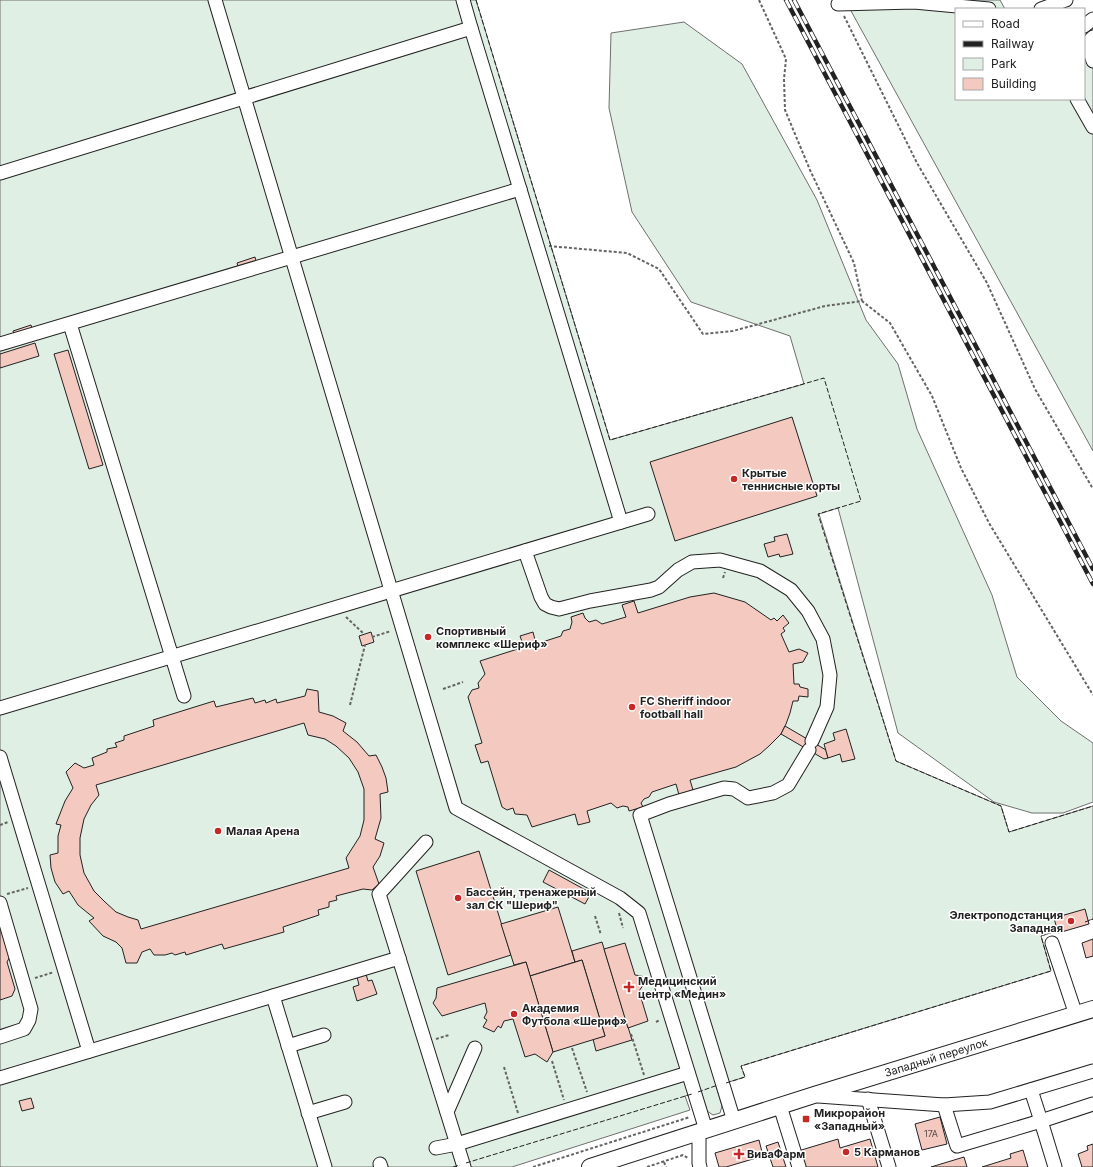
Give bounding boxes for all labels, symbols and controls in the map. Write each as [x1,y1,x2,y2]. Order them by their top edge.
legend [955,8,1085,100]
text: Road [991,16,1020,31]
text: Railway [991,36,1035,51]
text: Park [991,56,1017,71]
text: Building [991,76,1036,91]
place label: Крытые теннисные корты [742,466,840,493]
marker: Крытые теннисные корты [729,474,739,484]
place label: Спортивный комплекс «Шериф» [436,624,547,651]
marker: Спортивный комплекс «Шериф» [423,632,433,642]
place label: FC Sheriff indoor football hall [640,694,732,721]
marker: FC Sheriff indoor football hall [627,702,637,712]
place label: Малая Арена [226,824,300,838]
marker: Малая Арена [213,826,223,836]
place label: Бассейн, тренажерный зал СК "Шериф" [466,885,597,912]
marker: Бассейн, тренажерный зал СК "Шериф" [453,893,463,903]
place label: Электроподстанция Западная [949,908,1063,935]
marker: Электроподстанция Западная [1066,916,1076,926]
place label: Медицинский центр «Медин» [638,974,726,1001]
marker: Медицинский центр «Медин» [623,981,635,993]
place label: Академия Футбола «Шериф» [522,1001,627,1028]
marker: Академия Футбола «Шериф» [509,1009,519,1019]
street label: Западный переулок [883,1035,989,1080]
place label: Микрорайон «Западный» [814,1106,885,1133]
marker: Микрорайон «Западный» [801,1114,811,1124]
house number: 17А [924,1128,938,1139]
place label: 5 Карманов [854,1145,920,1159]
place label: ВиваФарм [747,1147,805,1161]
marker: 5 Карманов [841,1147,851,1157]
marker: ВиваФарм [734,1149,744,1159]

